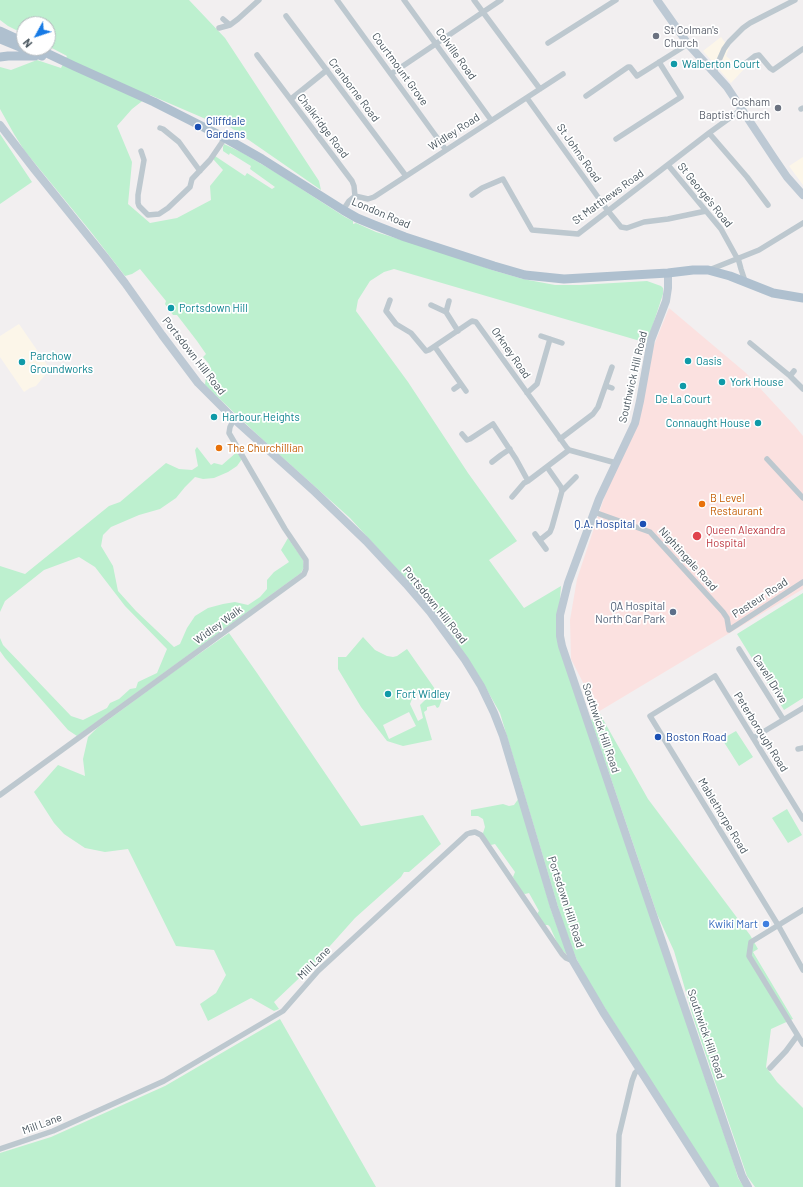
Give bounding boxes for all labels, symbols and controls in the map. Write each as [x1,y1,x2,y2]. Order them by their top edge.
north arrow [16,16,56,56]
place label: St Colman's Church [664,23,719,49]
street label: Colville Road [433,26,479,82]
street label: Courtmount Grove [369,30,431,108]
marker: St Colman's Church [651,31,661,41]
text: N [20,36,35,50]
street label: Cranborne Road [326,56,382,124]
place label: Walberton Court [682,57,760,71]
marker: Walberton Court [669,59,679,69]
street label: Chalkridge Road [294,91,352,161]
place label: Cosham Baptist Church [699,95,770,121]
marker: Cosham Baptist Church [773,103,783,113]
street label: Widley Road [426,111,482,153]
place label: Cliffdale Gardens [206,114,245,140]
street label: St Johns Road [554,121,604,185]
marker: Cliffdale Gardens [193,122,203,132]
street label: St George's Road [675,160,735,230]
street label: St Matthews Road [570,167,646,227]
street label: London Road [350,195,412,231]
place label: Portsdown Hill [179,301,248,315]
marker: Portsdown Hill [166,303,176,313]
street label: Portsdown Hill Road [159,314,229,398]
street label: Orkney Road [489,325,533,381]
street label: Southwick Hill Road [616,330,650,424]
place label: Parchow Groundworks [30,349,93,375]
place label: Oasis [696,354,722,368]
marker: Oasis [683,356,693,366]
marker: Parchow Groundworks [17,357,27,367]
place label: York House [730,375,784,389]
marker: York House [717,377,727,387]
marker: De La Court [678,381,688,391]
place label: De La Court [655,392,711,406]
place label: Harbour Heights [222,410,300,424]
marker: Harbour Heights [209,412,219,422]
place label: Connaught House [666,416,750,430]
marker: Connaught House [753,418,763,428]
place label: The Churchillian [227,441,303,455]
marker: The Churchillian [214,443,224,453]
place label: B Level Restaurant [710,491,763,517]
marker: B Level Restaurant [697,499,707,509]
place label: Q.A. Hospital [574,517,635,531]
marker: Q.A. Hospital [638,519,648,529]
place label: Queen Alexandra Hospital [706,523,785,549]
street label: Nightingale Road [656,524,720,594]
marker: Queen Alexandra Hospital [691,530,703,542]
street label: Portsdown Hill Road [400,564,470,646]
street label: Pasteur Road [730,575,790,621]
place label: QA Hospital North Car Park [595,599,665,625]
street label: Widley Walk [191,603,245,647]
marker: QA Hospital North Car Park [668,607,678,617]
street label: Cavell Drive [750,652,790,706]
street label: Southwick Hill Road [579,681,623,775]
place label: Fort Widley [396,687,450,701]
marker: Fort Widley [383,689,393,699]
street label: Peterborough Road [731,690,791,774]
place label: Boston Road [666,730,726,744]
marker: Boston Road [653,732,663,742]
street label: Mablethorpe Road [695,776,751,856]
street label: Portsdown Hill Road [545,855,587,949]
place label: Kwiki Mart [709,917,758,931]
marker: Kwiki Mart [761,919,771,929]
street label: Mill Lane [295,944,333,982]
street label: Southwick Hill Road [684,987,728,1081]
street label: Mill Lane [20,1111,64,1137]

